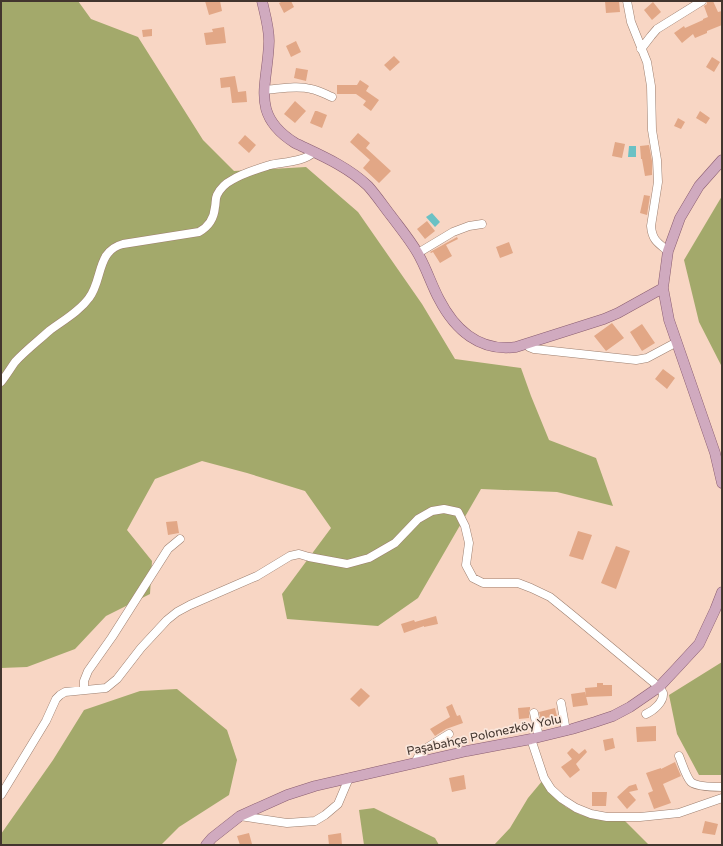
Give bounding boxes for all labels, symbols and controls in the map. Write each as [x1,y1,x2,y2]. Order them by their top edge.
street label: Paşabahçe Polonezköy Yolu [405,712,563,758]

